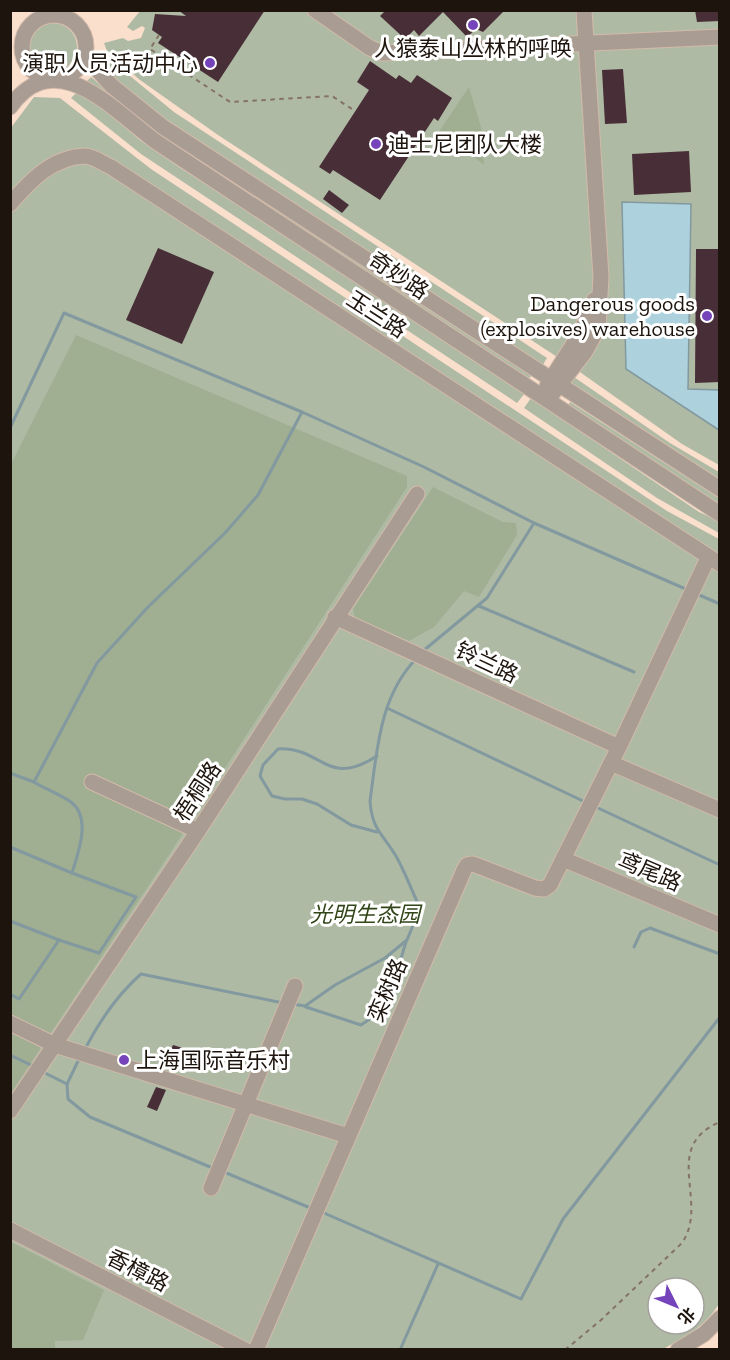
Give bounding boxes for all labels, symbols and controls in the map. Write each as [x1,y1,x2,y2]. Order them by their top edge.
marker: 人猿泰山丛林的呼唤 [466,18,480,32]
place label: 人猿泰山丛林的呼唤 [374,35,572,62]
place label: 演职人员活动中心 [22,50,198,77]
marker: 演职人员活动中心 [203,56,217,70]
place label: 迪士尼团队大楼 [388,131,542,158]
marker: 迪士尼团队大楼 [369,137,383,151]
street label: 奇妙路 [364,246,434,305]
street label: 玉兰路 [342,285,412,344]
place label: Dangerous goods (explosives) warehouse [480,290,695,342]
marker: Dangerous goods (explosives) warehouse [700,309,714,323]
street label: 铃兰路 [451,636,522,689]
street label: 梧桐路 [168,756,227,826]
street label: 鸢尾路 [614,846,685,897]
park label: 光明生态园 [310,901,423,928]
street label: 栾树路 [362,955,413,1026]
place label: 上海国际音乐村 [136,1047,290,1074]
marker: 上海国际音乐村 [117,1053,131,1067]
street label: 香樟路 [102,1243,173,1297]
north arrow [646,1276,706,1336]
text: 北 [674,1304,699,1328]

